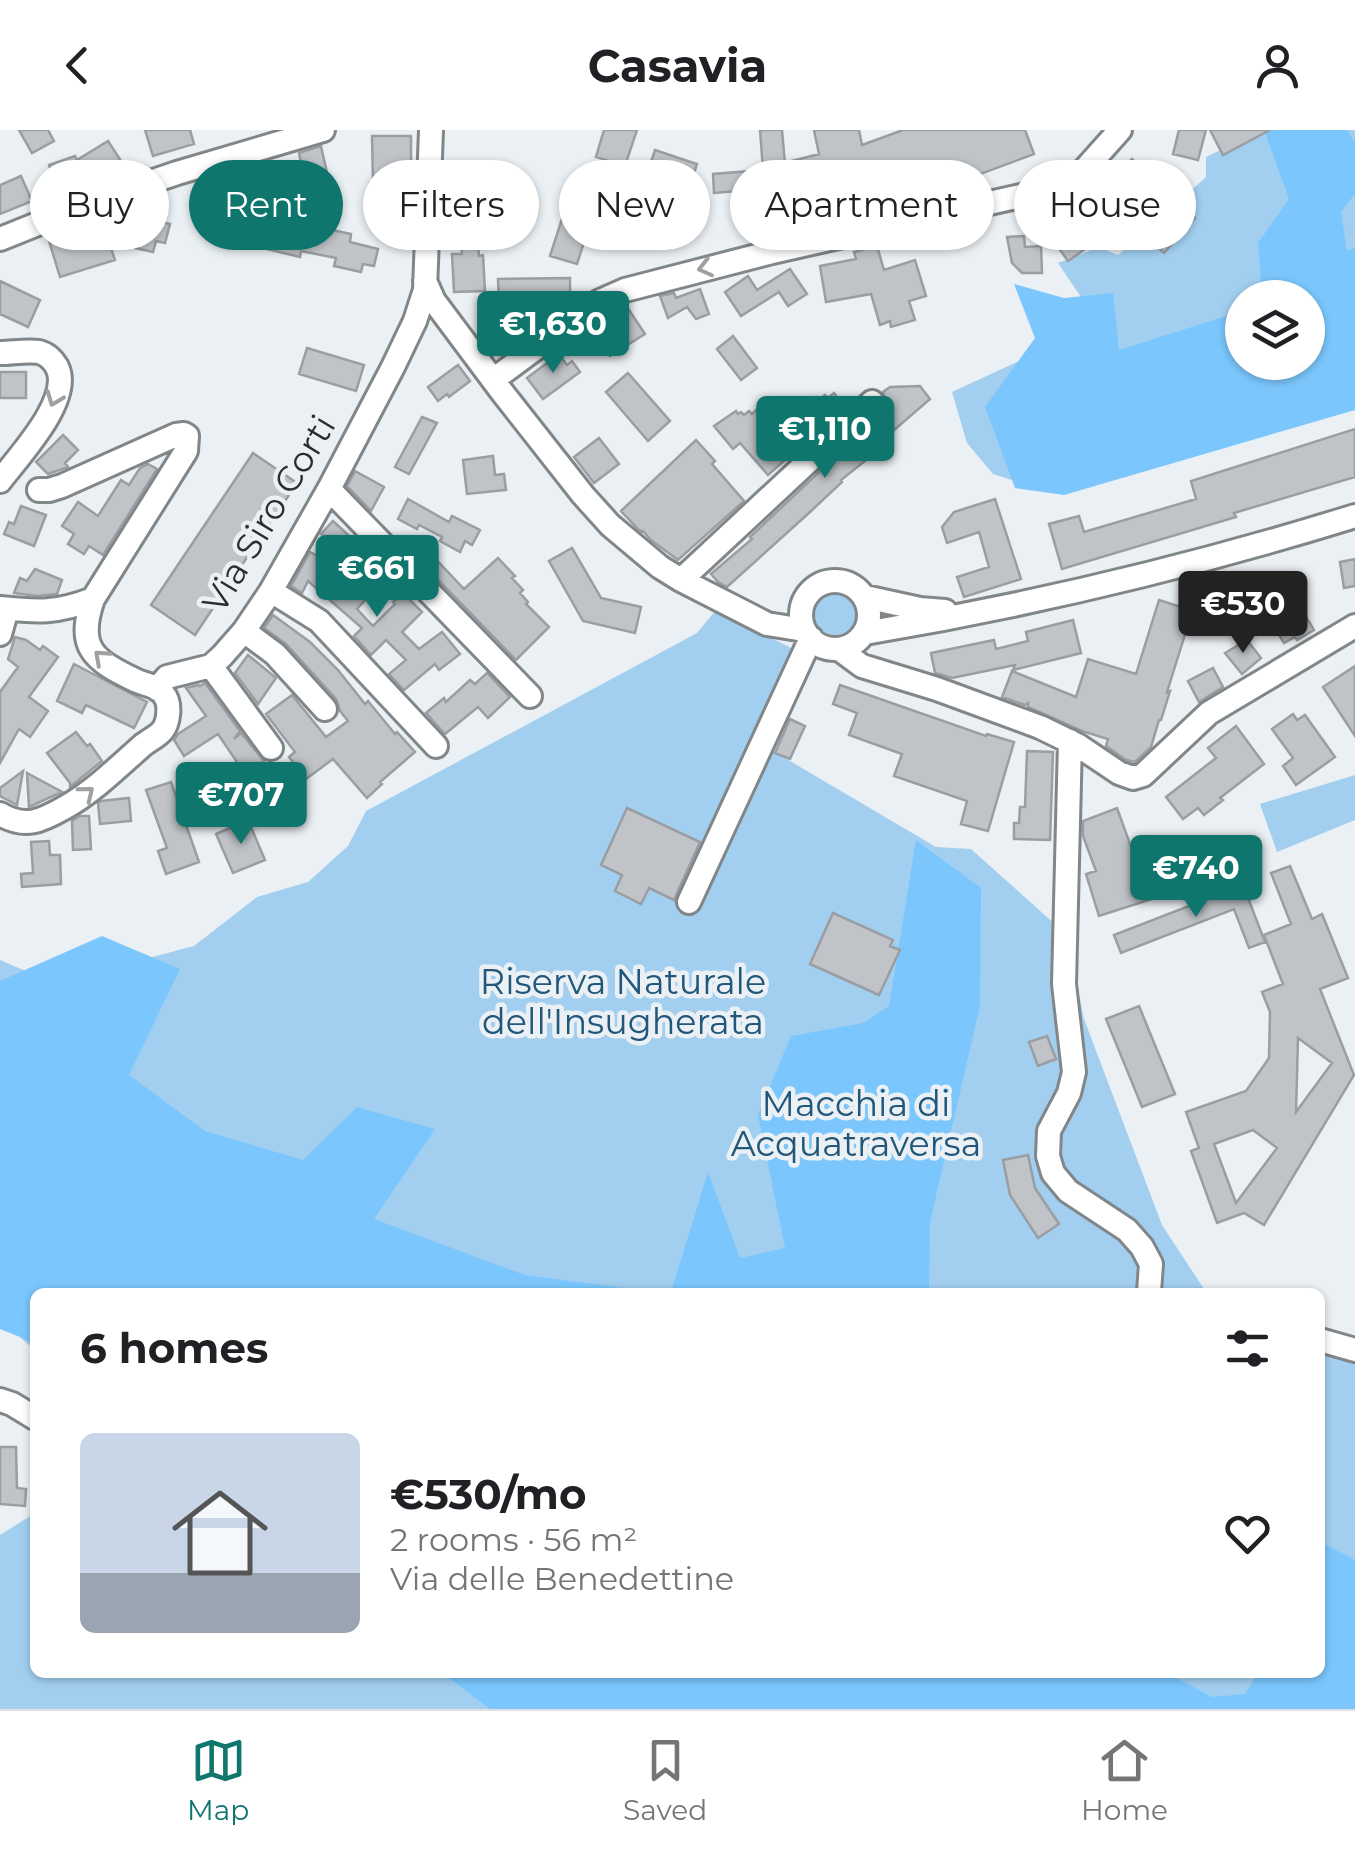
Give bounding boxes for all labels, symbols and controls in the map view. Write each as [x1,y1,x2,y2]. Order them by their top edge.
icon: back [50,38,105,93]
text: Casavia [588,38,767,93]
icon: person [1250,38,1305,93]
chip: Buy [30,160,169,250]
chip: Rent [189,160,343,250]
chip: Filters [363,160,539,250]
chip: New [559,160,710,250]
chip: Apartment [730,160,994,250]
chip: House [1014,160,1196,250]
one-way arrow [697,257,714,278]
map controls [1225,280,1325,380]
button: layers [1225,280,1325,380]
pin: €1,630 [472,291,634,376]
text: €1,630 [499,304,607,343]
one-way arrow [46,389,66,407]
pin: €1,110 [744,396,906,481]
street label: Via Siro Corti [193,407,344,620]
text: €1,110 [778,409,872,448]
pin: €661 [318,535,436,620]
text: €661 [338,548,416,587]
pin: €530 [1184,571,1302,656]
text: €530 [1200,584,1286,623]
one-way arrow [94,650,113,668]
pin: €707 [182,762,300,847]
text: €707 [198,775,284,814]
one-way arrow [75,787,93,805]
pin: €740 [1137,835,1255,920]
text: €740 [1152,848,1240,887]
park label: Riserva Naturale dell'Insugherata [480,960,766,1043]
park label: Macchia di Acquatraversa [731,1082,981,1165]
icon: filters [1220,1321,1275,1376]
text: 6 homes [80,1322,268,1374]
text: €530/mo [390,1468,587,1520]
icon: home [160,1473,280,1593]
icon: heart [1220,1506,1275,1561]
text: 2 rooms · 56 m² [390,1520,637,1559]
text: Via delle Benedettine [390,1559,734,1598]
tab: Map [187,1733,249,1827]
tab: Saved [623,1733,707,1827]
tab: Home [1081,1733,1168,1827]

